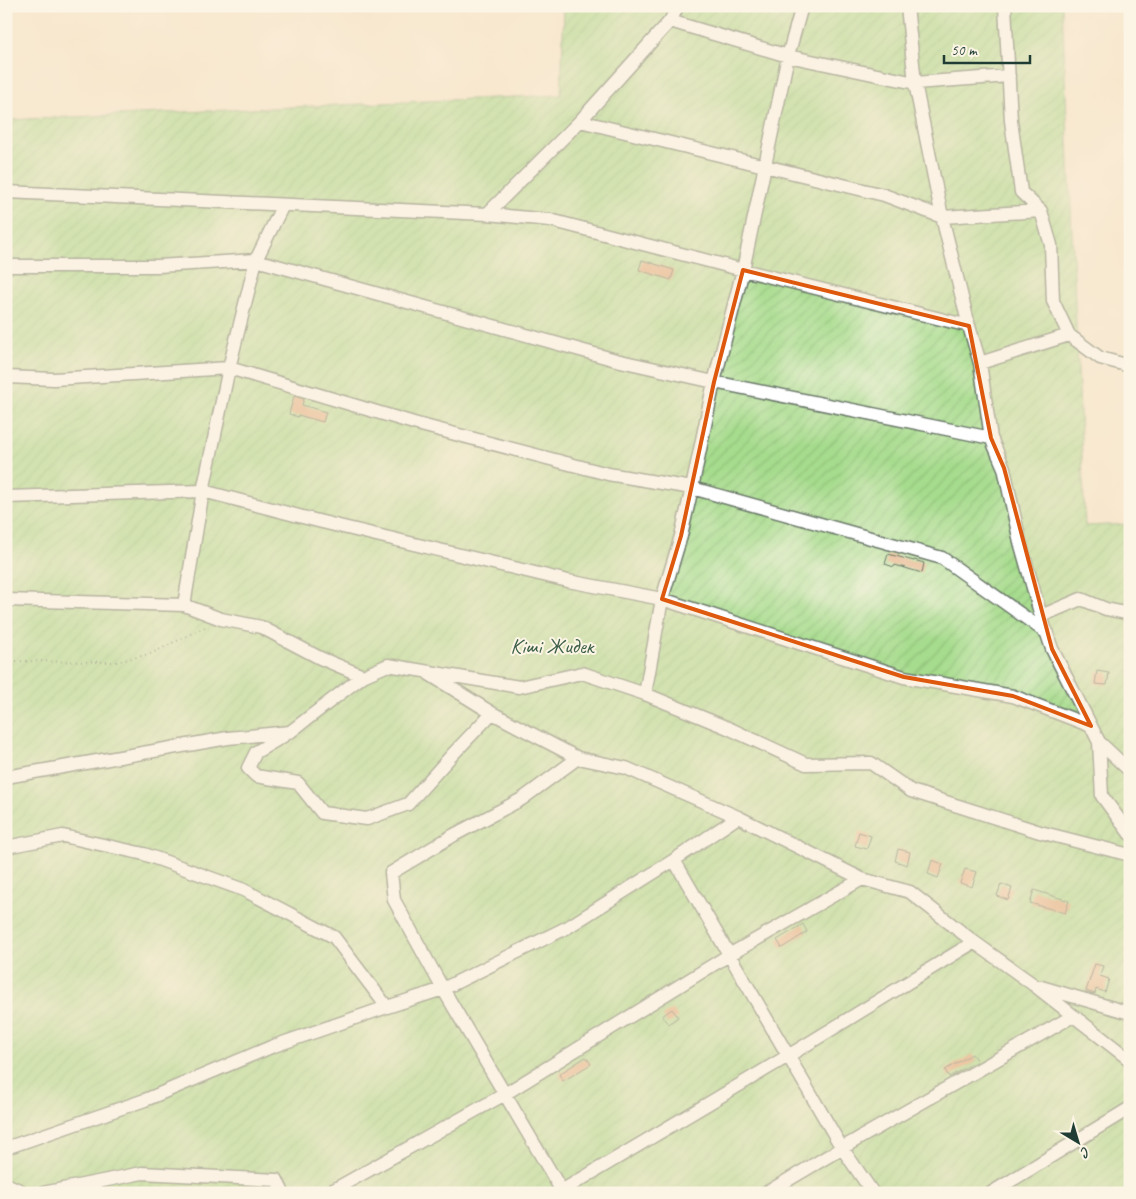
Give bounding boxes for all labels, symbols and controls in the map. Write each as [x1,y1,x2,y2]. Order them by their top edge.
scale bar [944,32,1030,64]
text: 50 m [951,41,978,60]
park label: Кіші Жидек [511,633,596,659]
north arrow [1054,1116,1104,1166]
text: С [1076,1143,1094,1162]

